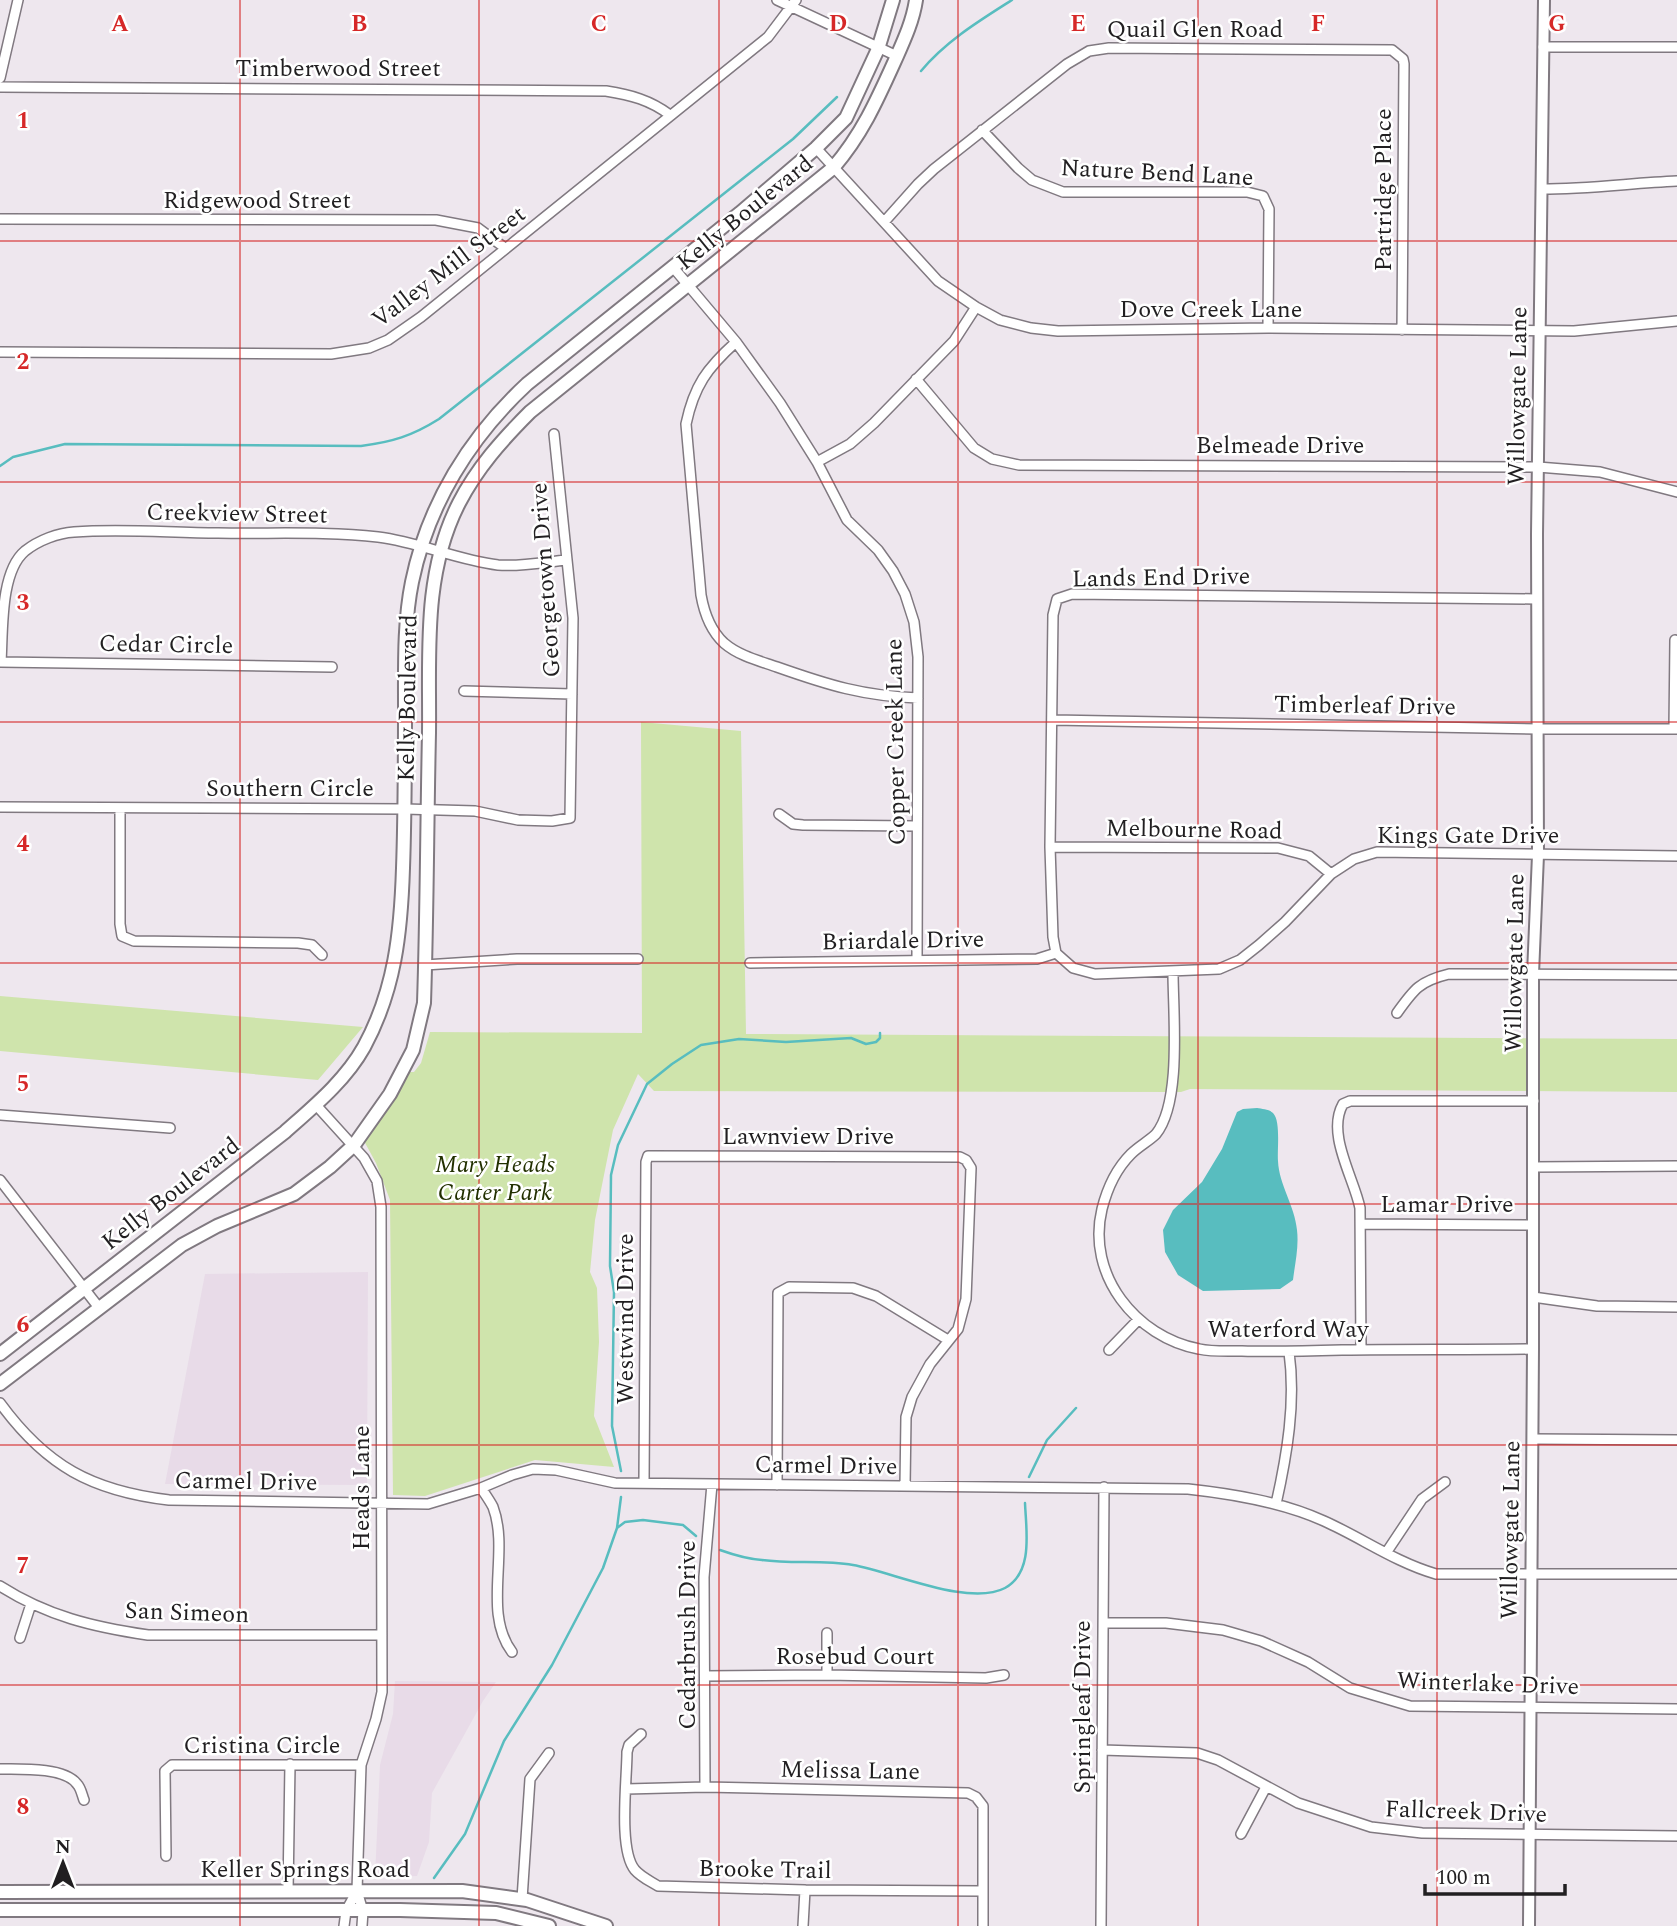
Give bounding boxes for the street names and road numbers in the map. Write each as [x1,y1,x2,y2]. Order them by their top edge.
street label: Quail Glen Road [1107,12,1283,48]
street label: Timberwood Street [235,51,441,87]
street label: Partridge Place [1366,109,1402,271]
street label: Kelly Boulevard [669,146,821,280]
street label: Nature Bend Lane [1060,150,1254,196]
street label: Ridgewood Street [163,183,351,219]
street label: Valley Mill Street [364,197,534,337]
street label: Dove Creek Lane [1120,292,1302,328]
street label: Willowgate Lane [1498,306,1538,486]
street label: Belmeade Drive [1196,428,1364,464]
street label: Georgetown Drive [521,481,571,679]
street label: Creekview Street [146,494,328,534]
street label: Lands End Drive [1071,558,1251,598]
street label: Kelly Boulevard [389,614,427,782]
street label: Cedar Circle [99,626,233,664]
street label: Copper Creek Lane [876,638,916,846]
street label: Timberleaf Drive [1274,686,1456,726]
street label: Southern Circle [206,771,374,807]
street label: Melbourne Road [1105,810,1283,850]
street label: Kings Gate Drive [1377,818,1559,854]
street label: Willowgate Lane [1495,873,1535,1053]
street label: Briardale Drive [821,922,985,960]
street label: Lawnview Drive [722,1119,894,1155]
street label: Kelly Boulevard [94,1128,248,1260]
street label: Lamar Drive [1380,1187,1514,1223]
street label: Westwind Drive [608,1233,644,1405]
street label: Waterford Way [1208,1312,1370,1348]
street label: Heads Lane [344,1425,380,1551]
street label: Willowgate Lane [1491,1440,1531,1620]
street label: Carmel Drive [754,1447,898,1485]
street label: Carmel Drive [174,1463,318,1501]
street label: Cedarbrush Drive [670,1540,706,1730]
street label: San Simeon [124,1593,250,1633]
street label: Springleaf Drive [1065,1620,1101,1794]
street label: Rosebud Court [776,1639,935,1675]
street label: Winterlake Drive [1396,1663,1580,1705]
street label: Cristina Circle [184,1728,340,1764]
street label: Melissa Lane [780,1752,920,1790]
street label: Fallcreek Drive [1384,1791,1548,1833]
street label: Brooke Trail [698,1851,832,1889]
street label: Keller Springs Road [200,1852,410,1888]

